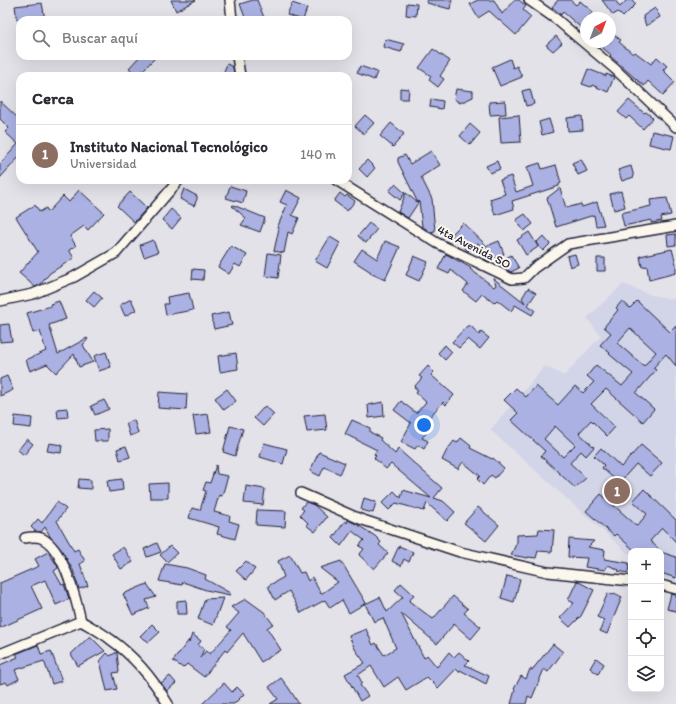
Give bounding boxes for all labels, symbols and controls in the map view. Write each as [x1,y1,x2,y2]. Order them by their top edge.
north arrow [580,12,616,48]
search box [16,16,352,60]
icon: search [30,27,52,49]
text: Buscar aquí [62,29,138,47]
text: Cerca [32,88,74,108]
text: Instituto Nacional Tecnológico [70,138,268,156]
text: 1 [42,147,48,162]
text: 140 m [300,147,336,162]
text: Universidad [70,156,137,171]
street label: 4ta Avenida SO [435,222,513,272]
your location [414,415,434,435]
pin: 1 [604,476,630,506]
map controls [628,548,664,692]
button: + [628,548,664,584]
button: − [628,584,664,620]
button: locate [628,620,664,656]
button: layers [628,656,664,692]

